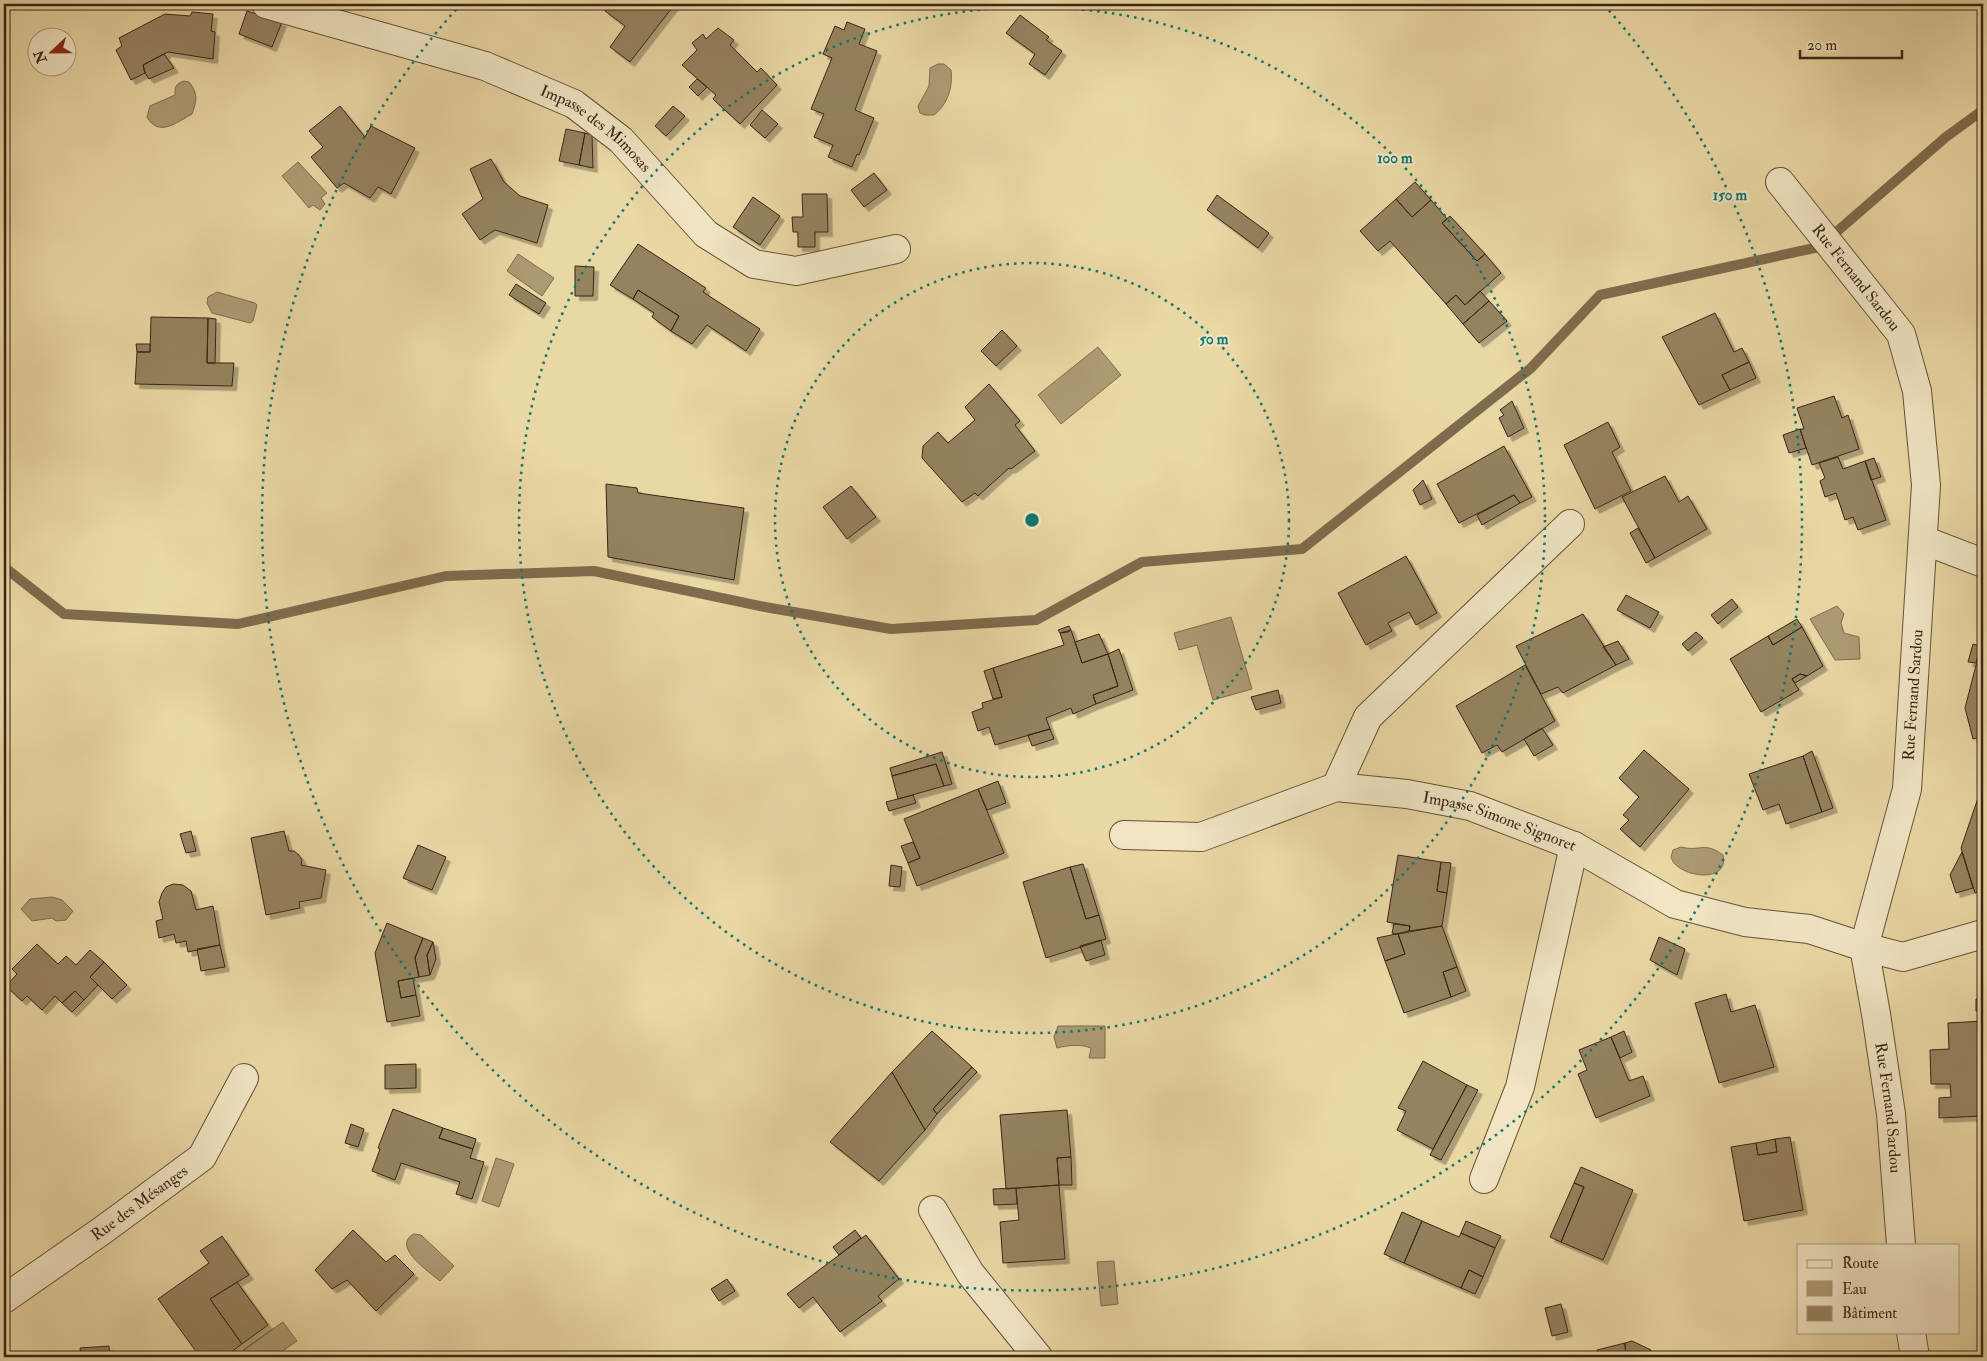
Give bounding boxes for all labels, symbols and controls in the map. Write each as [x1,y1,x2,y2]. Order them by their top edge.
north arrow [28,28,78,78]
scale bar [1800,28,1902,60]
text: 20 m [1807,36,1837,55]
text: N [30,47,51,67]
street label: Impasse des Mimosas [537,81,655,176]
text: 100 m [1377,149,1413,168]
text: 150 m [1713,186,1747,205]
street label: Rue Fernand Sardou [1807,220,1905,335]
text: 50 m [1200,330,1229,349]
centre of rings [1023,511,1041,529]
street label: Rue Fernand Sardou [1898,629,1928,761]
street label: Impasse Simone Signoret [1421,787,1579,856]
street label: Rue Fernand Sardou [1870,1041,1905,1174]
street label: Rue des Mésanges [87,1161,192,1245]
legend [1797,1244,1960,1334]
text: Route [1842,1254,1879,1273]
text: Eau [1842,1280,1867,1299]
text: Bâtiment [1842,1304,1897,1323]

